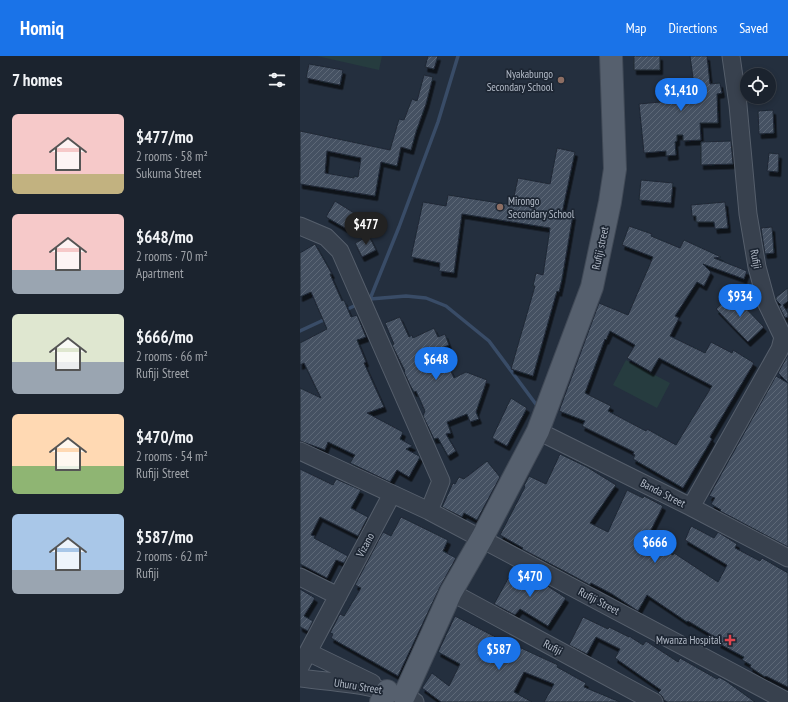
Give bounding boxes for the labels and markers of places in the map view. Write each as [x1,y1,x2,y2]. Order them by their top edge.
place label: Nyakabungo Secondary School [487,67,553,94]
marker: Nyakabungo Secondary School [556,75,566,85]
pin: $1,410 [648,78,714,112]
place label: Mirongo Secondary School [508,194,575,221]
marker: Mirongo Secondary School [495,202,505,212]
pin: $477 [342,212,390,246]
pin: $934 [716,284,764,318]
pin: $648 [412,347,460,381]
pin: $666 [631,530,679,564]
pin: $470 [506,564,554,598]
place label: Mwanza Hospital [656,633,721,647]
marker: Mwanza Hospital [724,634,736,646]
pin: $587 [475,637,523,671]

